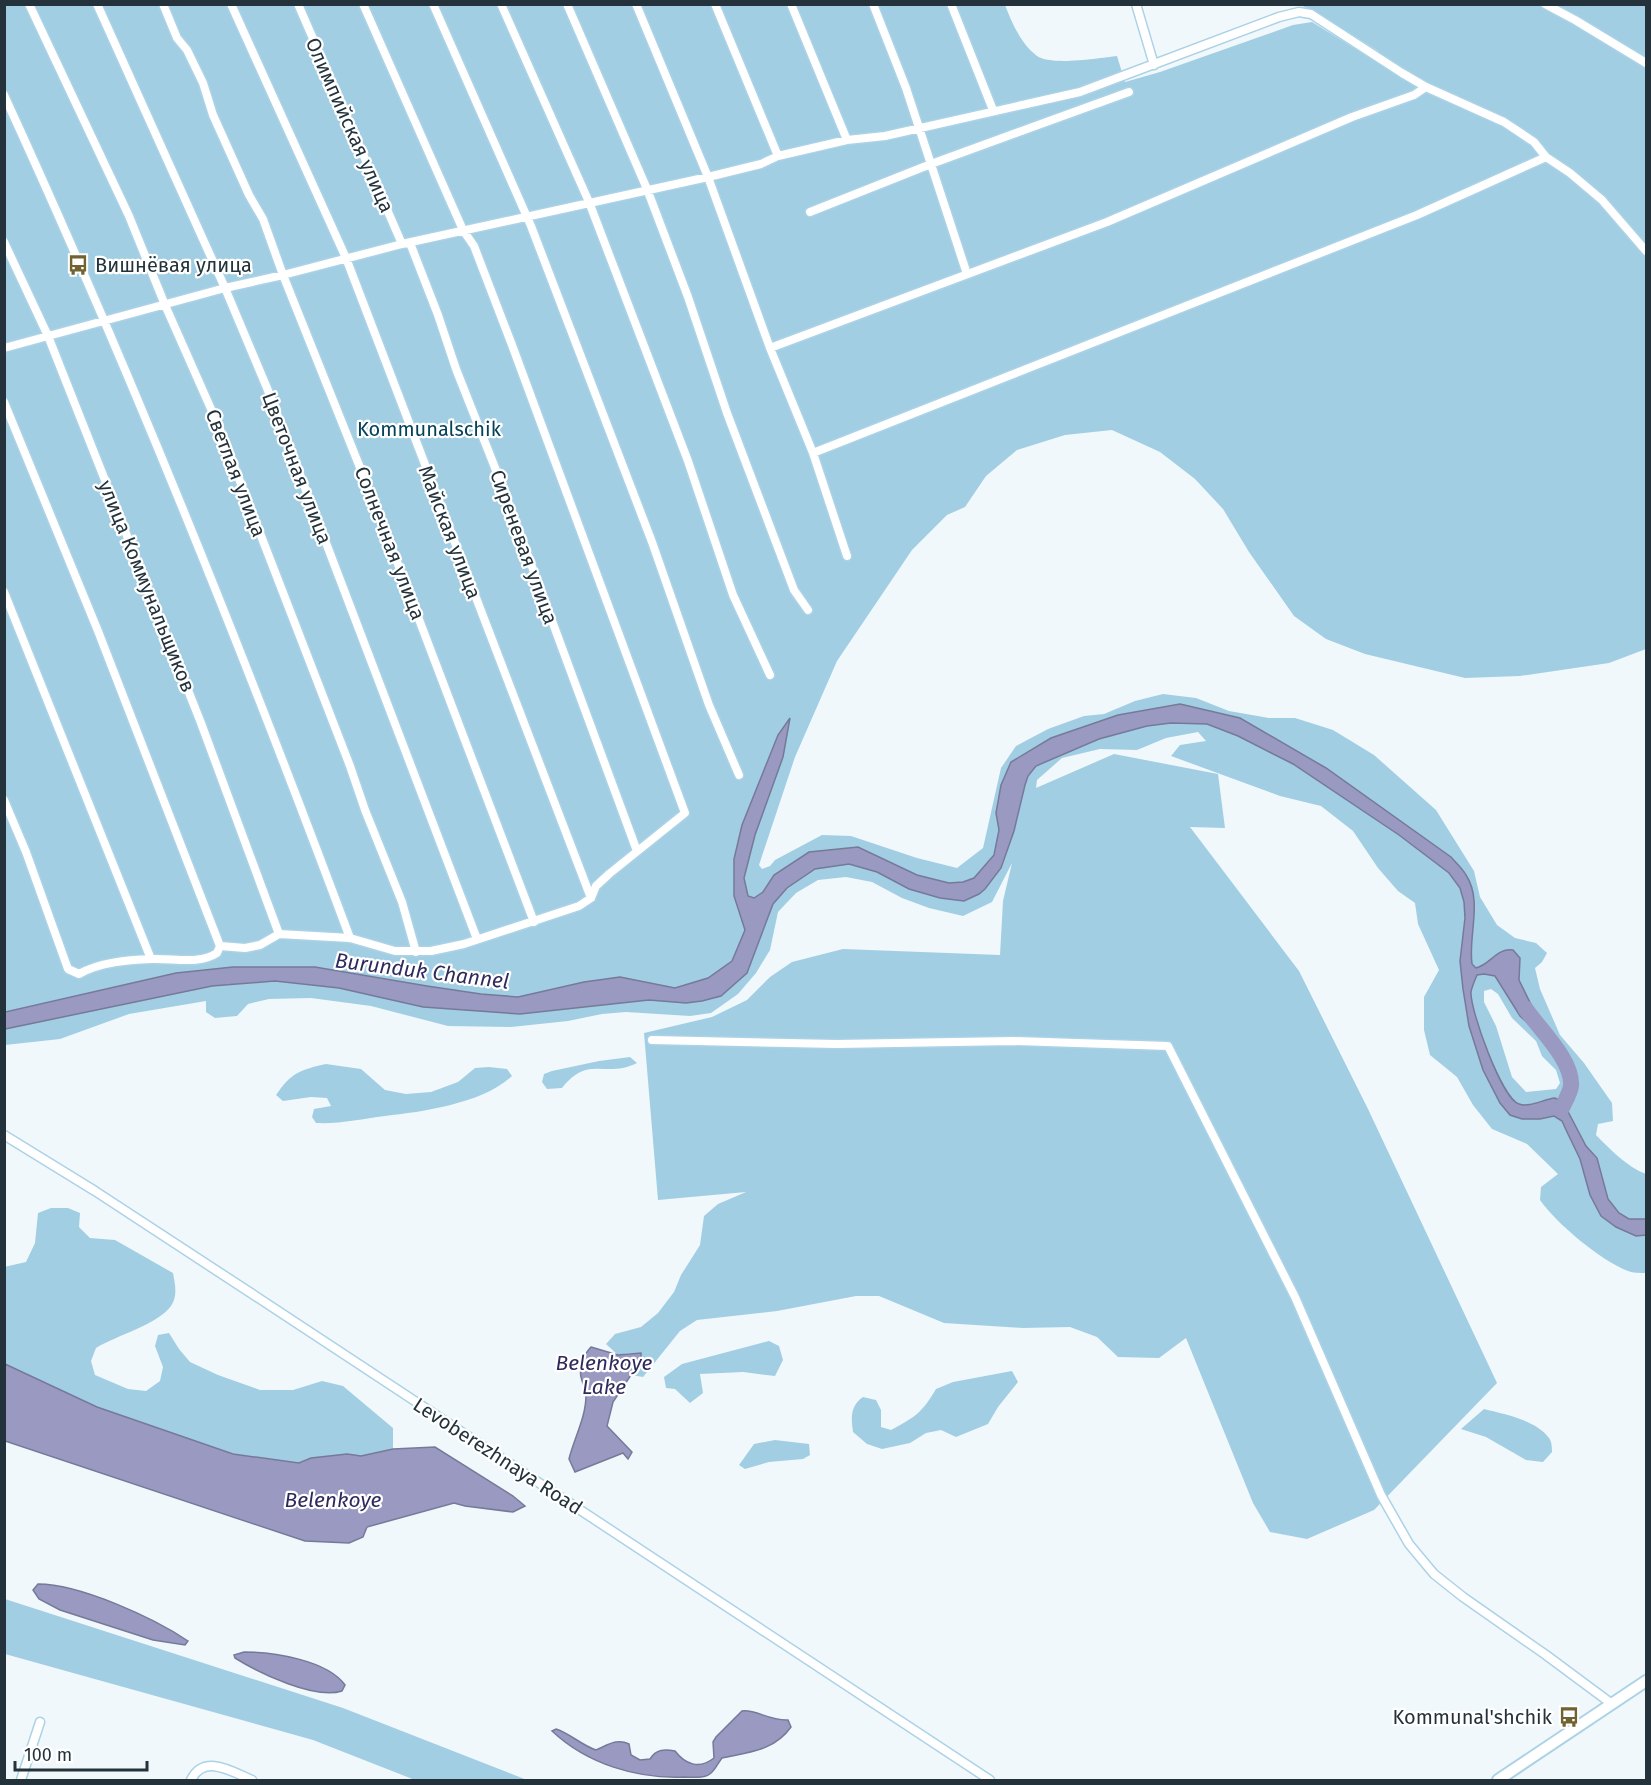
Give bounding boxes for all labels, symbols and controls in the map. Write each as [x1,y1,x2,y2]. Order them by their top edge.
street label: Олимпийская улица [301,34,399,216]
bus stop icon: Вишнёвая улица [66,253,90,277]
place label: Вишнёвая улица [95,253,252,277]
street label: Цветочная улица [257,389,337,547]
street label: Светлая улица [201,406,271,540]
park label: Kommunalschik [357,417,502,441]
street label: Майская улица [414,462,486,602]
street label: Солнечная улица [350,463,430,623]
street label: Сиреневая улица [485,467,563,627]
street label: улица Коммунальщиков [93,477,201,695]
water label: Burunduk Channel [333,947,511,995]
water label: Belenkoye Lake [556,1350,653,1400]
street label: Levoberezhnaya Road [409,1392,587,1520]
water label: Belenkoye [285,1487,382,1513]
place label: Kommunal'shchik [1393,1705,1553,1729]
bus stop icon: Kommunal'shchik [1557,1705,1581,1729]
scale bar [15,1734,147,1772]
text: 100 m [24,1744,72,1766]

